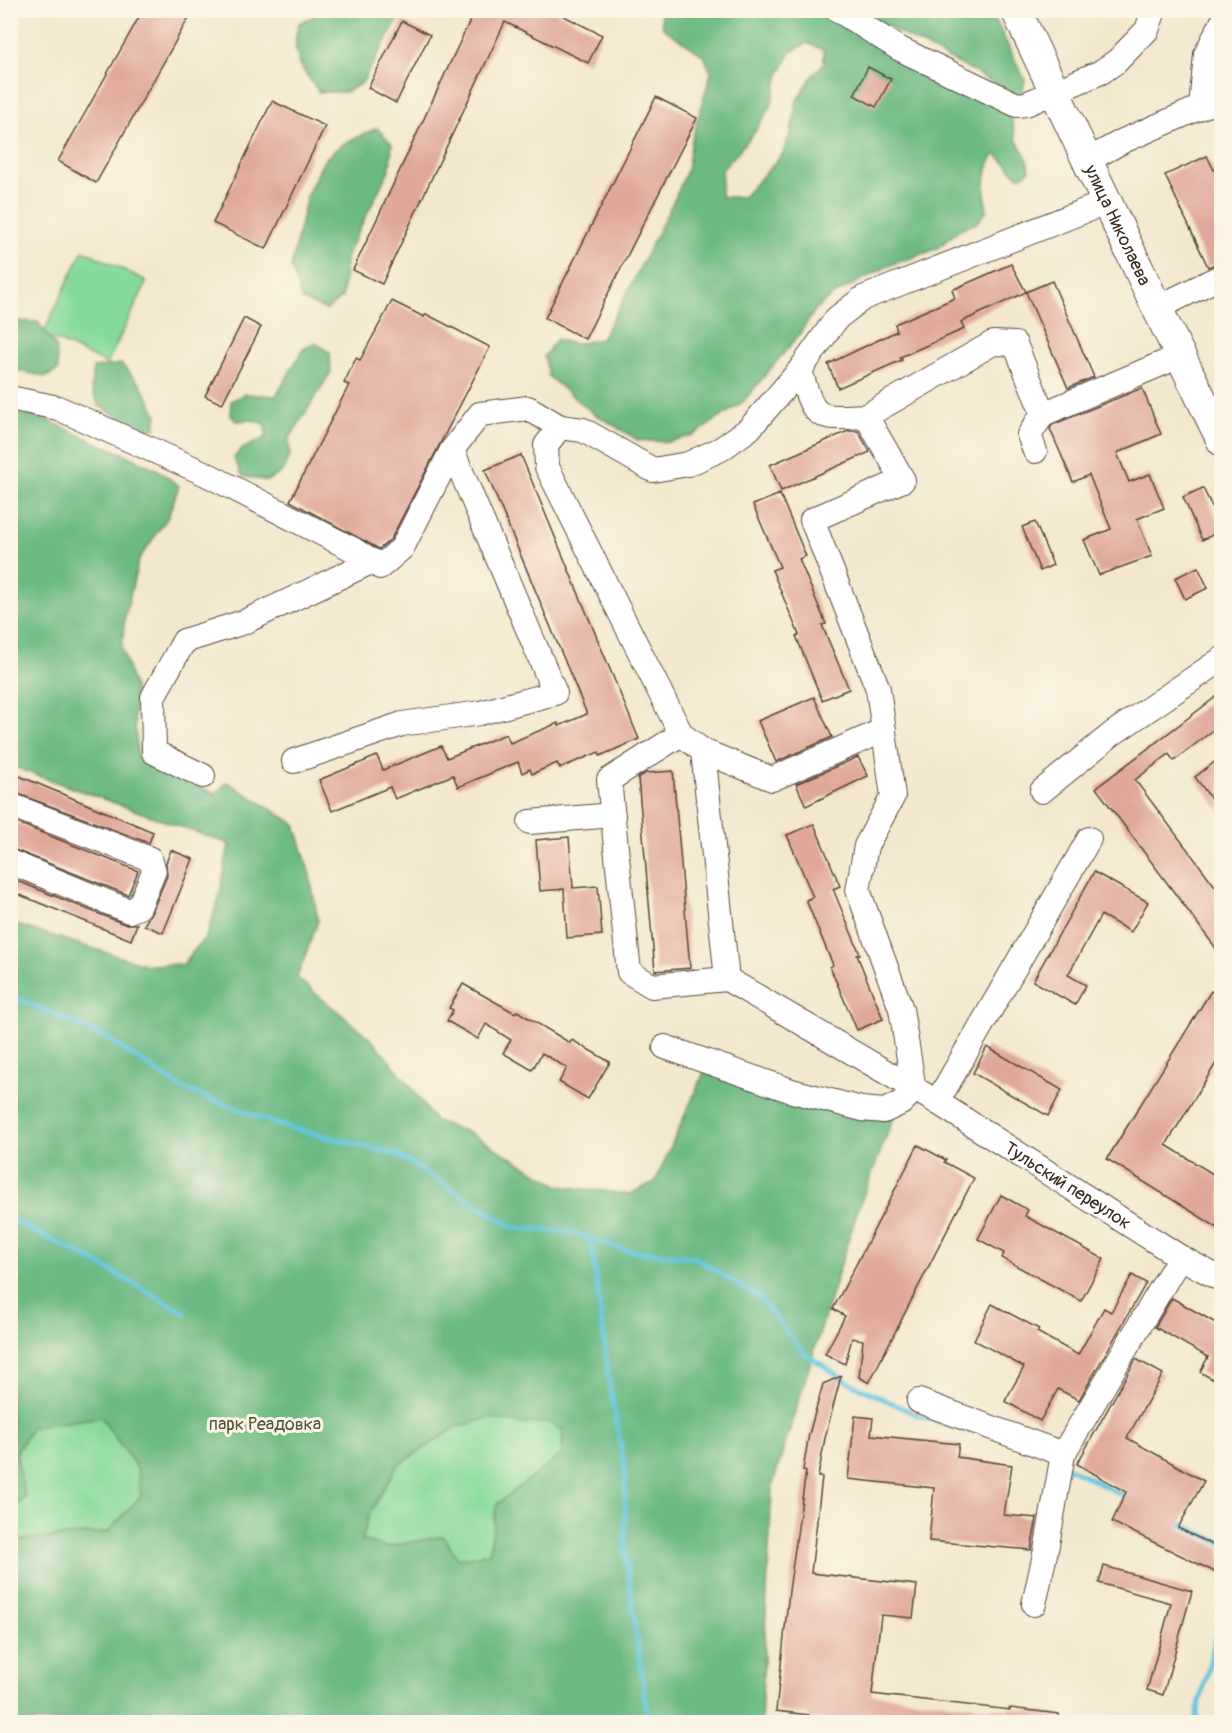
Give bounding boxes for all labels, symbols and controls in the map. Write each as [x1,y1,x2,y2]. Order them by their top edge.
street label: улица Николаева [1078,160,1156,290]
street label: Тульский переулок [1000,1137,1135,1235]
park label: парк Реадовка [209,1413,321,1436]

